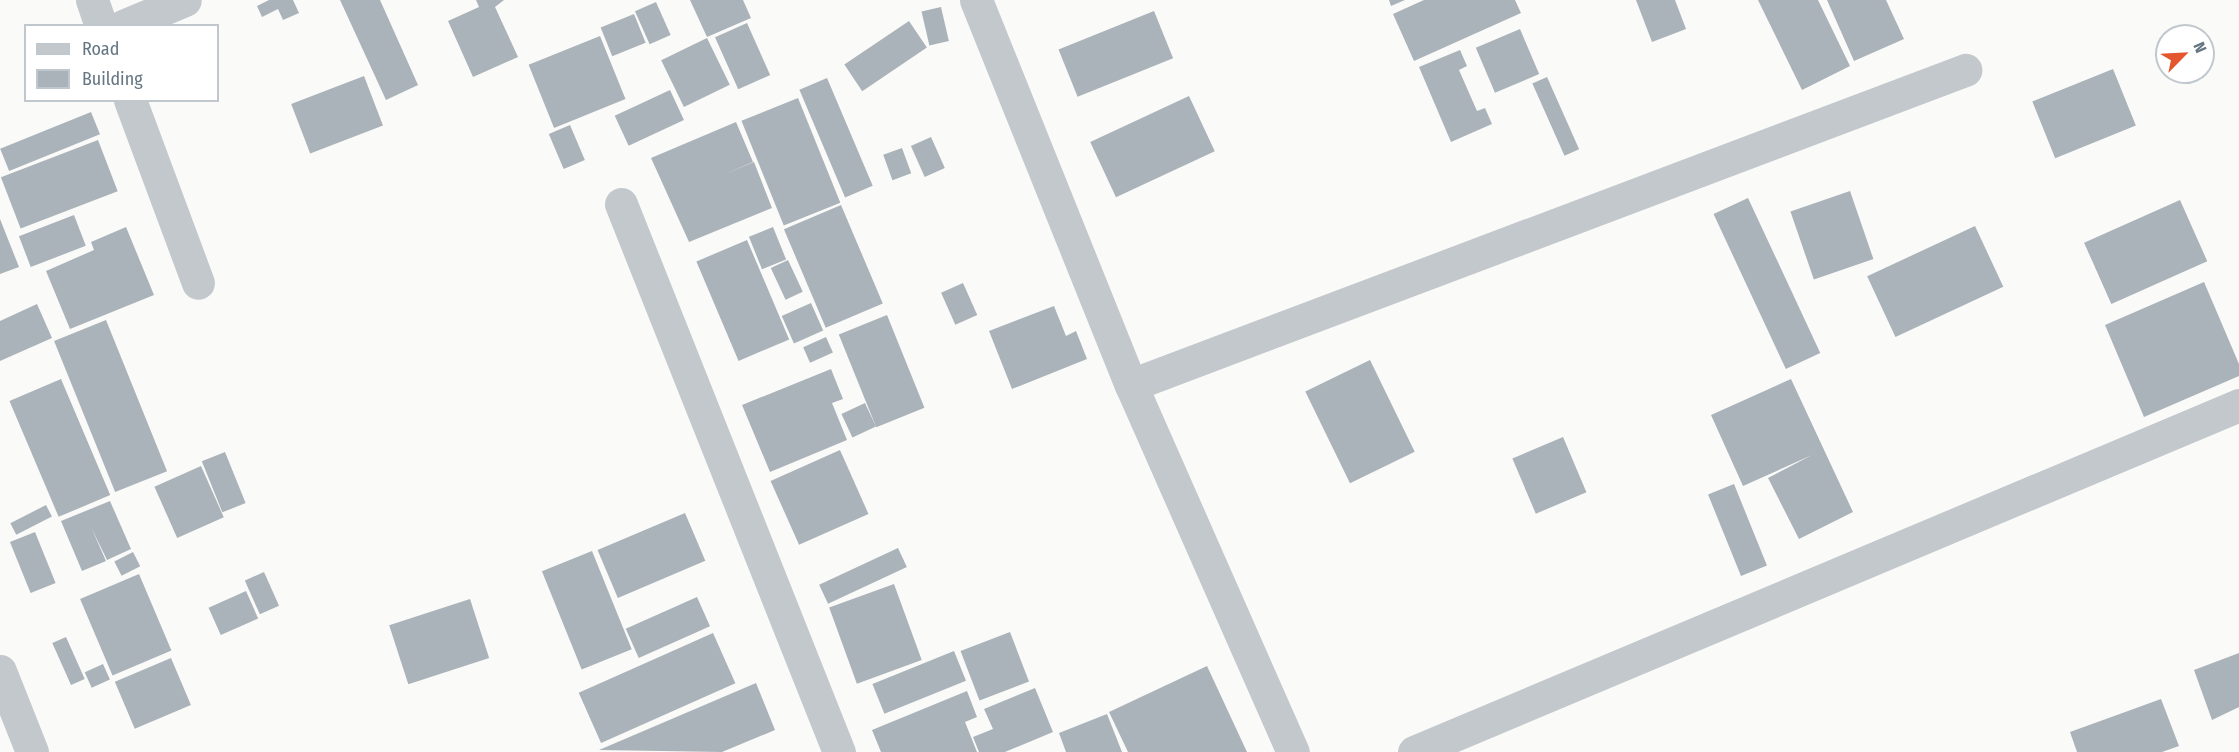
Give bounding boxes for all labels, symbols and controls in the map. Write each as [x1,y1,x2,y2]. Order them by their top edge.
legend [24,24,219,102]
north arrow [2155,24,2215,84]
text: Road [82,38,119,60]
text: N [2189,39,2211,56]
text: Building [82,68,143,90]

